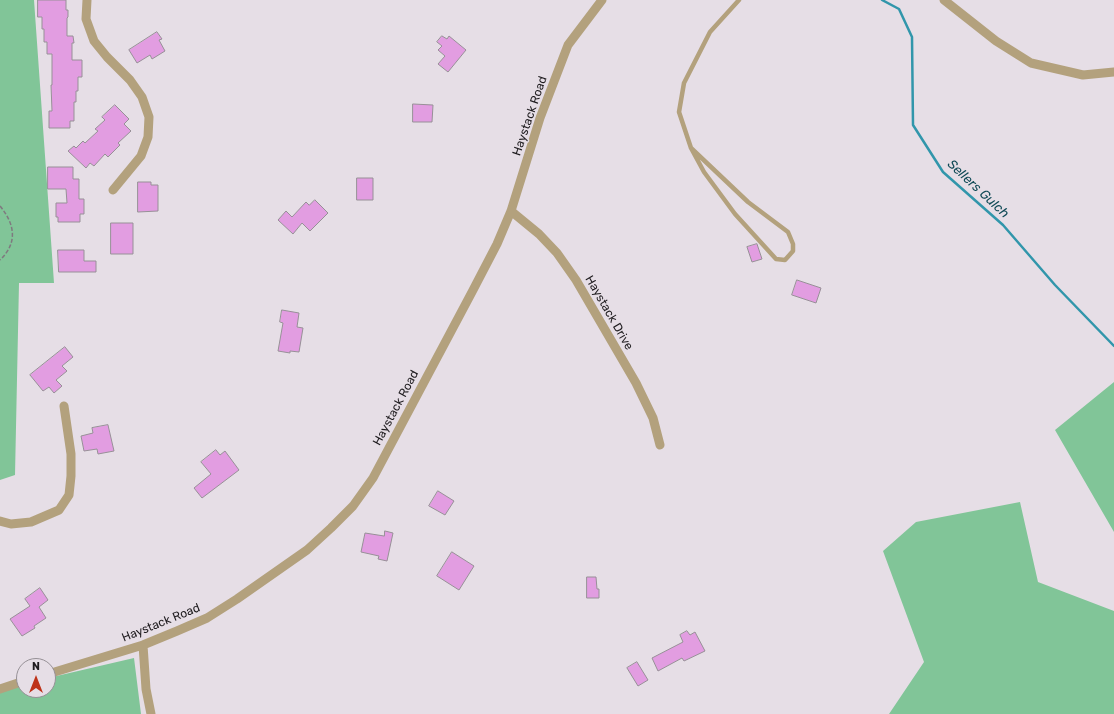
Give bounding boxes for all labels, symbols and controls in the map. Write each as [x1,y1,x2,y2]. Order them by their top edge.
street label: Haystack Road [510,74,550,158]
water label: Sellers Gulch [944,156,1012,222]
street label: Haystack Drive [582,273,636,353]
street label: Haystack Road [370,368,422,448]
street label: Haystack Road [120,601,202,645]
north arrow [16,658,56,698]
text: N [32,660,40,673]

